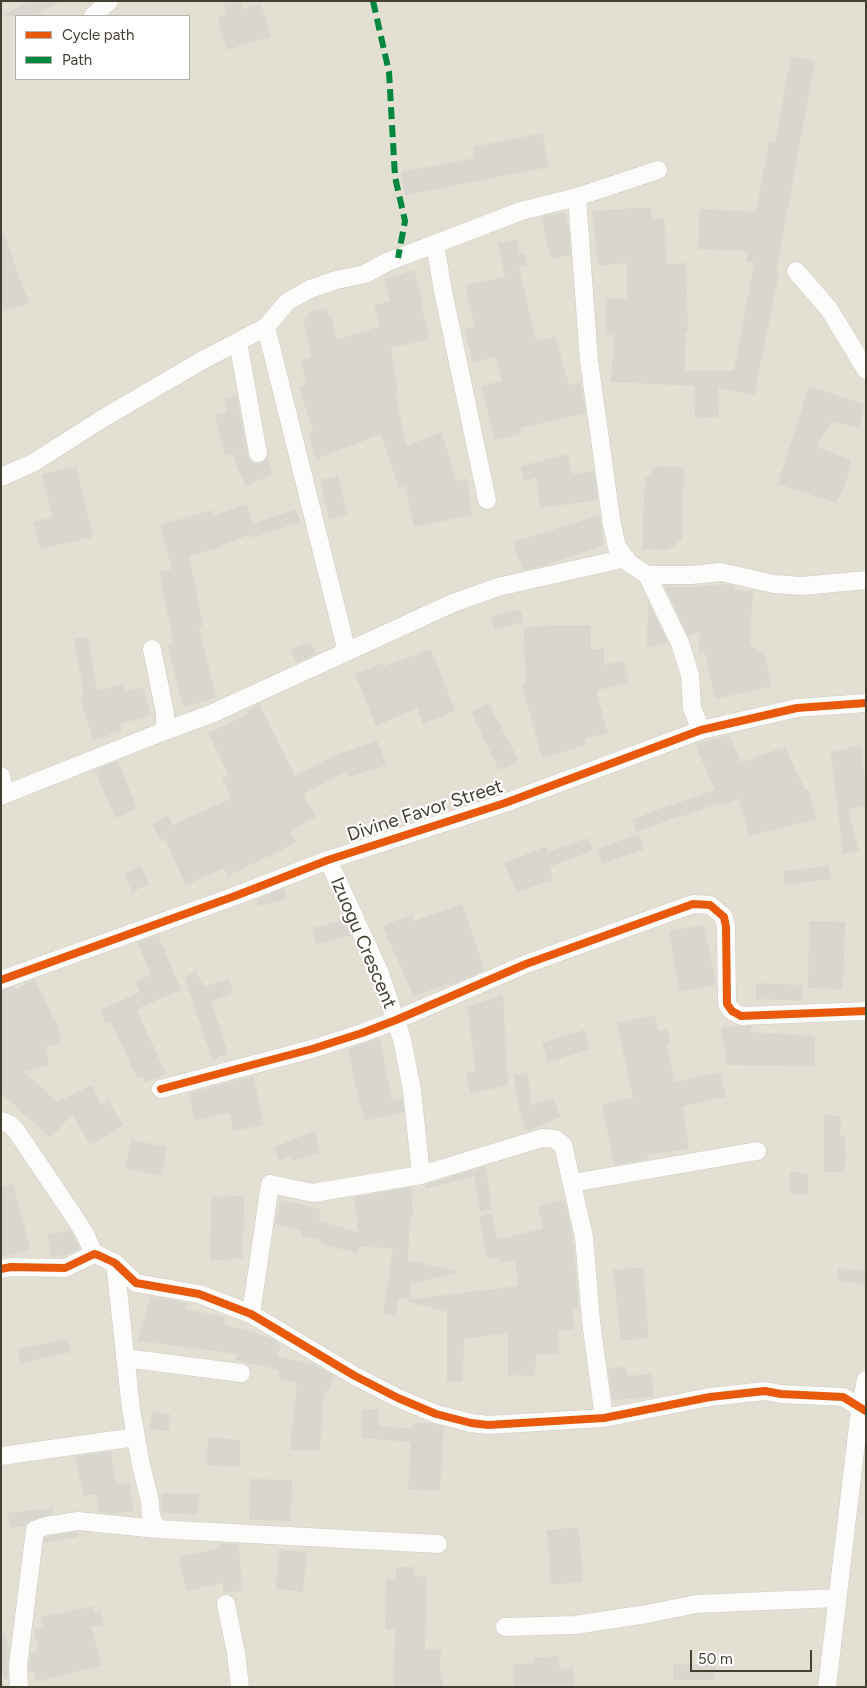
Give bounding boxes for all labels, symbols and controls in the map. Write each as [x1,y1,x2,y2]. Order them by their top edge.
legend [15,15,190,80]
text: Cycle path [62,26,134,44]
text: Path [62,51,92,69]
street label: Divine Favor Street [344,775,506,847]
street label: Izuogu Crescent [325,874,401,1012]
scale bar [692,1640,814,1672]
text: 50 m [698,1650,733,1668]

